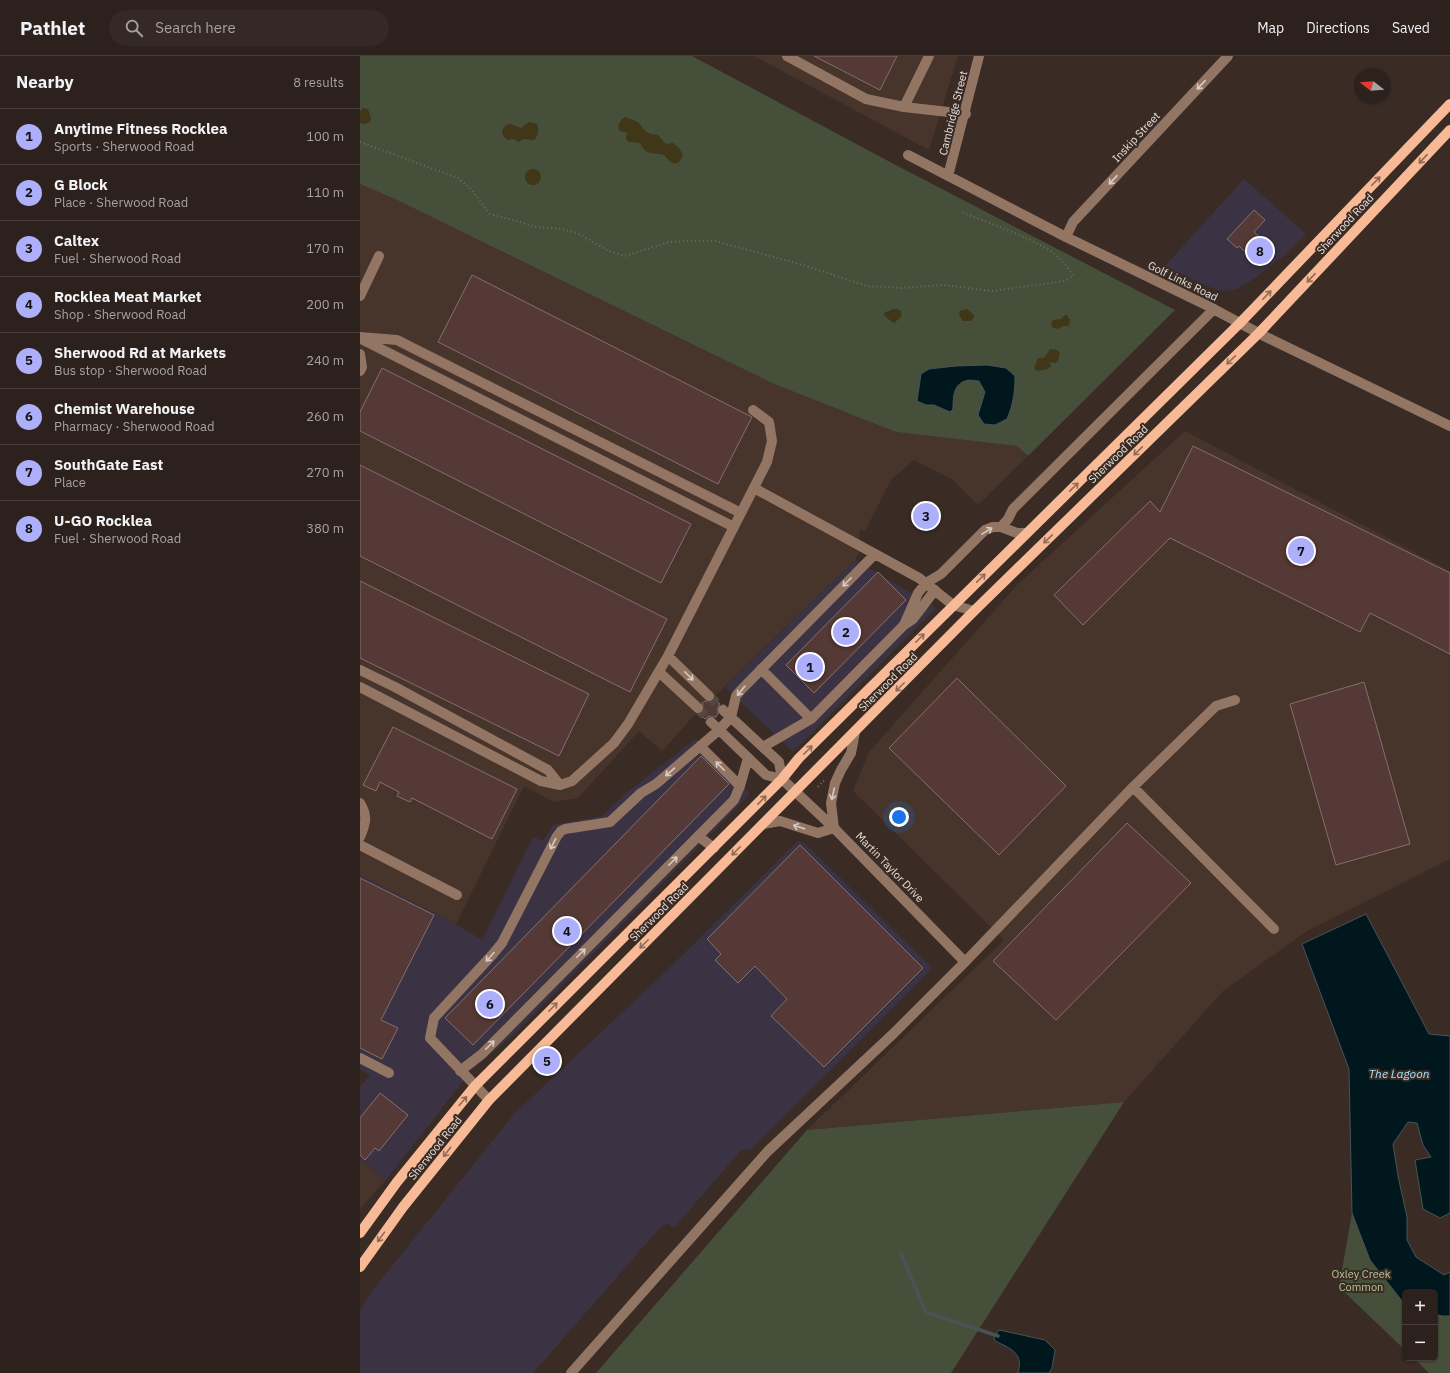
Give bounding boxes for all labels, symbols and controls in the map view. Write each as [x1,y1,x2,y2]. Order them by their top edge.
search box [109,10,389,46]
text: Pathlet [20,16,85,40]
icon: search [123,17,145,39]
text: Search here [155,18,236,37]
text: Map [1257,19,1284,37]
text: Directions [1306,19,1370,37]
text: Saved [1392,19,1430,37]
north arrow [1354,68,1390,104]
street label: Cambridge Street [936,69,970,157]
text: Nearby [16,71,74,93]
text: 8 results [293,74,344,91]
one-way arrow [1197,79,1206,90]
street label: Inskip Street [1109,109,1163,165]
text: Anytime Fitness Rocklea [54,119,228,138]
text: 1 [25,128,33,145]
text: 100 m [306,128,344,145]
text: Sports · Sherwood Road [54,138,194,155]
one-way arrow [1418,154,1428,164]
text: G Block [54,175,108,194]
one-way arrow [1108,175,1118,185]
one-way arrow [1372,176,1381,186]
text: 2 [25,184,33,201]
text: 110 m [306,184,344,201]
street label: Sherwood Road [1313,191,1377,257]
text: Place · Sherwood Road [54,194,188,211]
text: Caltex [54,231,99,250]
pin: 8 [1247,236,1273,266]
text: 3 [25,240,33,257]
text: 170 m [306,240,344,257]
text: Fuel · Sherwood Road [54,250,181,267]
street label: Golf Links Road [1146,258,1220,304]
one-way arrow [1307,272,1316,282]
text: Rocklea Meat Market [54,287,202,306]
one-way arrow [1262,290,1272,300]
text: 4 [25,296,33,313]
text: 200 m [306,296,344,313]
text: Shop · Sherwood Road [54,306,186,323]
text: Sherwood Rd at Markets [54,343,226,362]
text: 5 [25,352,33,369]
text: 240 m [306,352,344,369]
one-way arrow [1226,355,1236,365]
text: Bus stop · Sherwood Road [54,362,207,379]
text: Chemist Warehouse [54,399,195,418]
text: 6 [25,408,33,425]
text: 260 m [306,408,344,425]
text: Pharmacy · Sherwood Road [54,418,215,435]
street label: Sherwood Road [1085,422,1151,486]
one-way arrow [1133,446,1143,456]
text: SouthGate East [54,455,163,474]
text: 7 [25,464,33,481]
text: 270 m [306,464,344,481]
text: Place [54,474,86,491]
one-way arrow [1069,482,1079,492]
pin: 3 [913,501,939,531]
text: U-GO Rocklea [54,511,152,530]
text: 8 [25,520,33,537]
text: 380 m [306,520,344,537]
one-way arrow [981,527,993,535]
text: Fuel · Sherwood Road [54,530,181,547]
one-way arrow [1043,534,1053,544]
pin: 7 [1288,536,1314,566]
one-way arrow [976,573,986,583]
one-way arrow [843,577,852,587]
pin: 2 [833,617,859,647]
one-way arrow [915,633,925,643]
street label: Sherwood Road [856,650,920,714]
pin: 1 [797,652,823,682]
one-way arrow [684,671,694,681]
one-way arrow [895,682,905,692]
one-way arrow [736,685,745,696]
one-way arrow [803,745,813,755]
one-way arrow [715,761,725,771]
one-way arrow [666,767,676,776]
one-way arrow [828,787,836,800]
one-way arrow [757,795,766,805]
your location [889,807,909,827]
one-way arrow [794,822,806,830]
street label: Martin Taylor Drive [853,829,927,905]
one-way arrow [549,838,556,850]
one-way arrow [731,846,741,856]
one-way arrow [668,856,678,866]
street label: Sherwood Road [627,880,691,944]
pin: 4 [554,916,580,946]
one-way arrow [640,939,649,949]
one-way arrow [577,948,586,958]
one-way arrow [486,952,495,962]
pin: 6 [477,989,503,1019]
one-way arrow [548,1002,558,1012]
one-way arrow [485,1040,495,1050]
pin: 5 [534,1046,560,1076]
water label: The Lagoon [1368,1066,1430,1081]
one-way arrow [458,1095,467,1106]
street label: Sherwood Road [405,1113,465,1183]
one-way arrow [442,1146,451,1157]
one-way arrow [377,1231,386,1242]
park label: Oxley Creek Common [1331,1267,1391,1294]
map controls [1402,1289,1438,1361]
button: + [1402,1289,1438,1325]
button: − [1402,1325,1438,1361]

